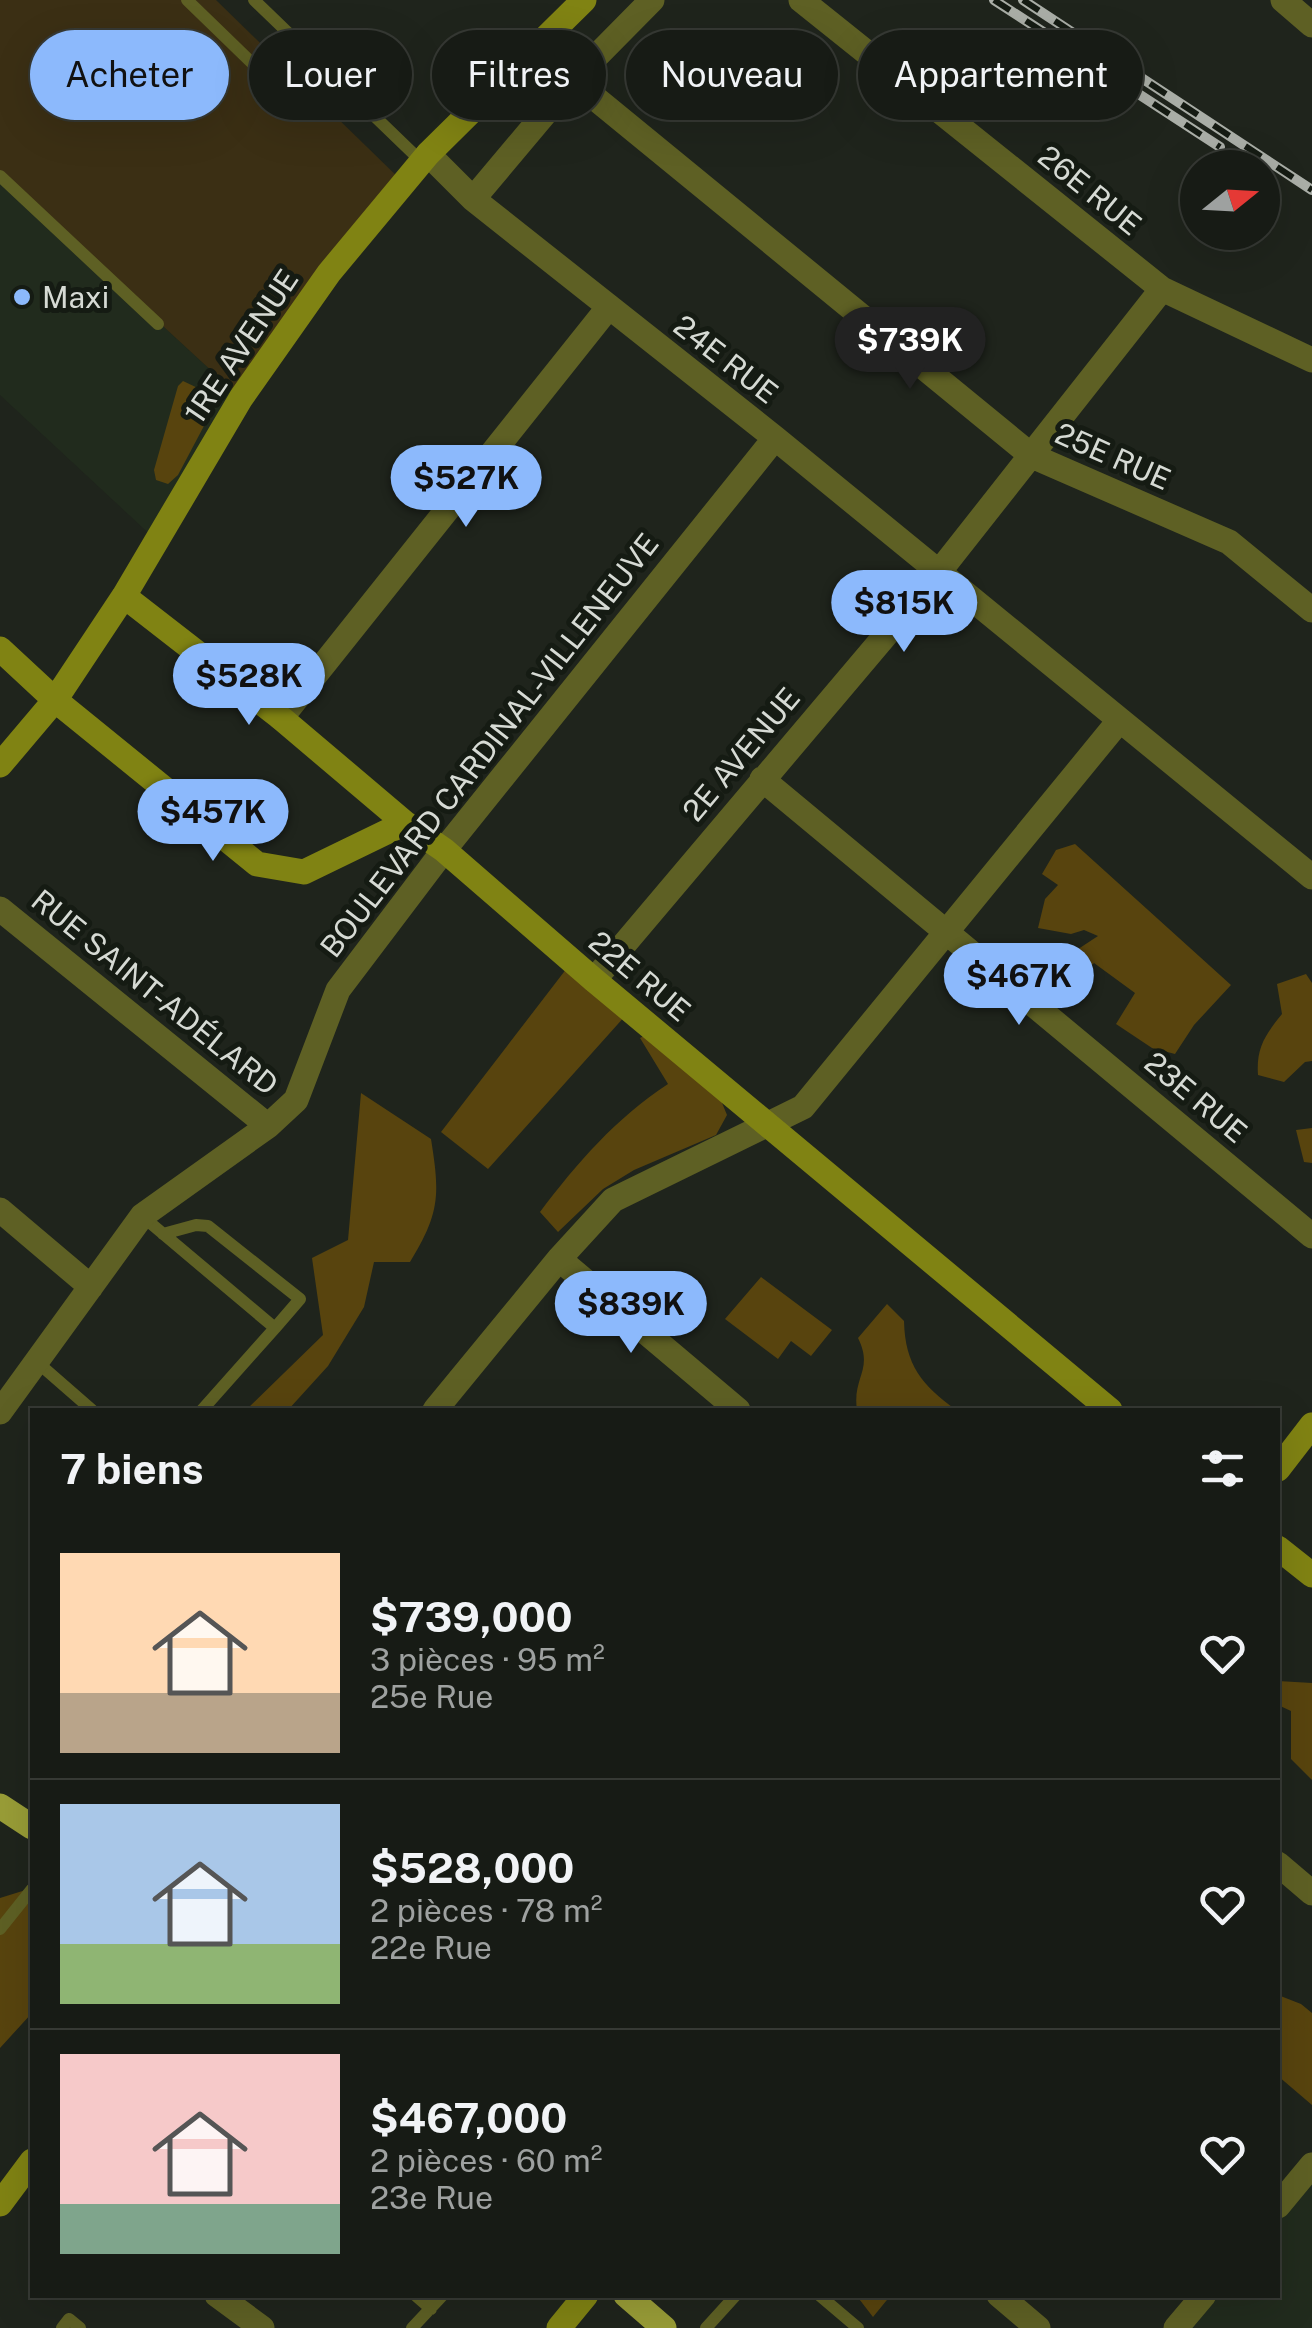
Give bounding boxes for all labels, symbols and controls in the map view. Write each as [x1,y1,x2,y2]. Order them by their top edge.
chip: Acheter [30,30,229,120]
chip: Louer [249,30,412,120]
chip: Filtres [432,30,606,120]
chip: Nouveau [626,30,838,120]
chip: Appartement [858,30,1143,120]
street label: 26E RUE [1031,138,1149,242]
north arrow [1180,150,1280,250]
map controls [1180,150,1280,250]
street label: 1RE AVENUE [176,262,306,430]
place label: Maxi [42,279,109,315]
marker: Maxi [11,286,33,308]
street label: 24E RUE [667,307,785,411]
pin: $739K [840,307,980,392]
text: $739K [857,321,963,358]
street label: 25E RUE [1050,415,1176,497]
pin: $527K [396,445,536,530]
text: $527K [413,459,519,496]
street label: BOULEVARD CARDINAL-VILLENEUVE [312,526,666,964]
pin: $815K [834,570,974,655]
text: $815K [853,584,955,621]
pin: $528K [179,643,319,728]
text: $528K [195,657,303,694]
street label: 2E AVENUE [675,680,807,828]
pin: $457K [143,779,283,864]
text: $457K [160,793,266,830]
street label: RUE SAINT-ADÉLARD [25,882,285,1102]
street label: 22E RUE [582,923,698,1029]
pin: $467K [949,943,1089,1028]
text: $467K [966,957,1072,994]
street label: 23E RUE [1138,1044,1254,1150]
pin: $839K [561,1271,701,1356]
text: $839K [577,1285,685,1322]
icon: filters [1195,1441,1250,1496]
text: 7 biens [60,1444,204,1493]
text: $739,000 [370,1592,573,1641]
icon: home [140,1593,260,1713]
icon: heart [1195,1626,1250,1681]
text: 3 pièces · 95 m² [370,1641,605,1678]
text: 25e Rue [370,1678,493,1715]
text: $528,000 [370,1843,574,1892]
icon: home [140,1844,260,1964]
icon: heart [1195,1877,1250,1932]
text: 2 pièces · 78 m² [370,1892,603,1929]
text: 22e Rue [370,1929,492,1966]
text: $467,000 [370,2093,567,2142]
icon: home [140,2094,260,2214]
icon: heart [1195,2127,1250,2182]
text: 2 pièces · 60 m² [370,2142,603,2179]
text: 23e Rue [370,2179,493,2216]

